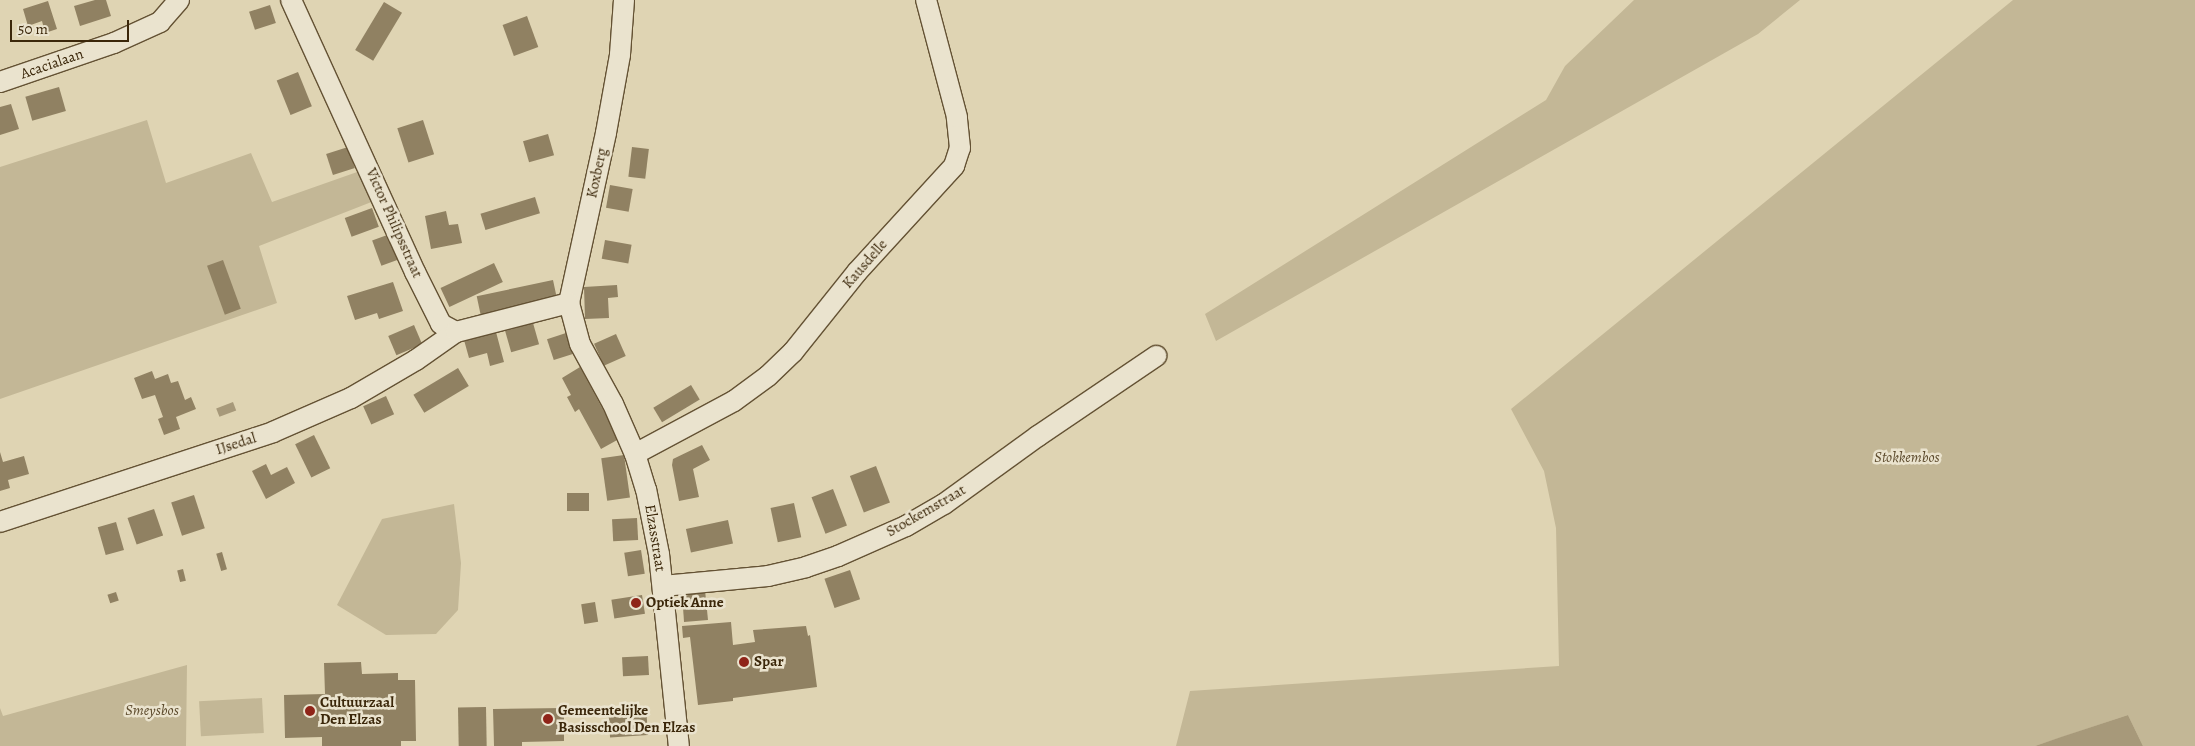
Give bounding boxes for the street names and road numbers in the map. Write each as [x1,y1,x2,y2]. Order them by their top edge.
street label: Acacialaan [18,45,86,83]
street label: Koxberg [583,146,611,200]
street label: Victor Philipsstraat [362,165,426,281]
street label: Kausdelle [839,236,891,292]
street label: IJsedal [213,429,259,459]
street label: Stockemstraat [883,481,969,541]
street label: Elzasstraat [641,503,669,573]

